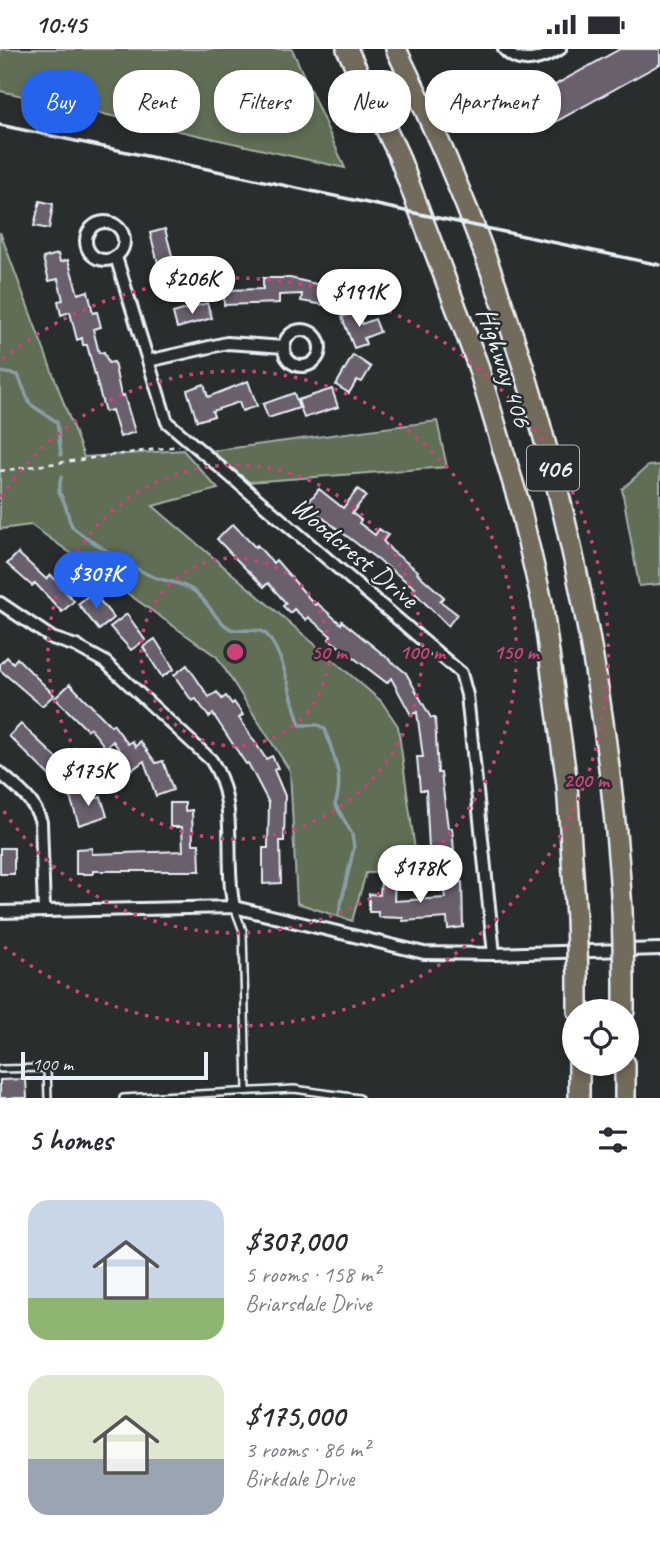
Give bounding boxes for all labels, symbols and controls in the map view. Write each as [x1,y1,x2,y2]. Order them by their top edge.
text: 10:45 [35,8,87,41]
chip: Buy [21,70,99,133]
chip: Rent [113,70,200,133]
chip: Filters [214,70,314,133]
chip: New [328,70,411,133]
chip: Apartment [425,70,561,133]
pin: $206K [143,257,241,316]
text: $206K [165,264,219,293]
pin: $191K [310,269,408,329]
text: $191K [333,277,385,306]
street label: Highway 406 [469,303,541,433]
road number: 406 [527,445,579,491]
street label: Woodcrest Drive [284,489,427,617]
pin: $307K [47,552,145,611]
text: $307K [70,559,123,588]
text: 50 m [311,639,349,665]
text: 100 m [399,639,447,665]
text: 150 m [493,639,541,665]
centre of rings [223,640,247,664]
pin: $175K [39,749,137,808]
text: $175K [62,756,114,785]
text: 200 m [563,767,611,793]
pin: $178K [371,845,469,905]
text: $178K [394,853,447,882]
map controls [562,999,639,1076]
button: locate [562,999,639,1076]
scale bar [21,1049,208,1081]
text: 100 m [32,1052,73,1076]
text: 5 homes [28,1121,112,1159]
icon: filters [594,1121,632,1159]
text: $307,000 [245,1222,345,1260]
icon: home [84,1228,168,1312]
text: 5 rooms · 158 m² [245,1260,380,1289]
text: Briarsdale Drive [245,1289,371,1318]
text: $175,000 [245,1397,345,1435]
icon: home [84,1403,168,1487]
text: 3 rooms · 86 m² [245,1435,369,1464]
text: Birkdale Drive [245,1464,354,1493]

